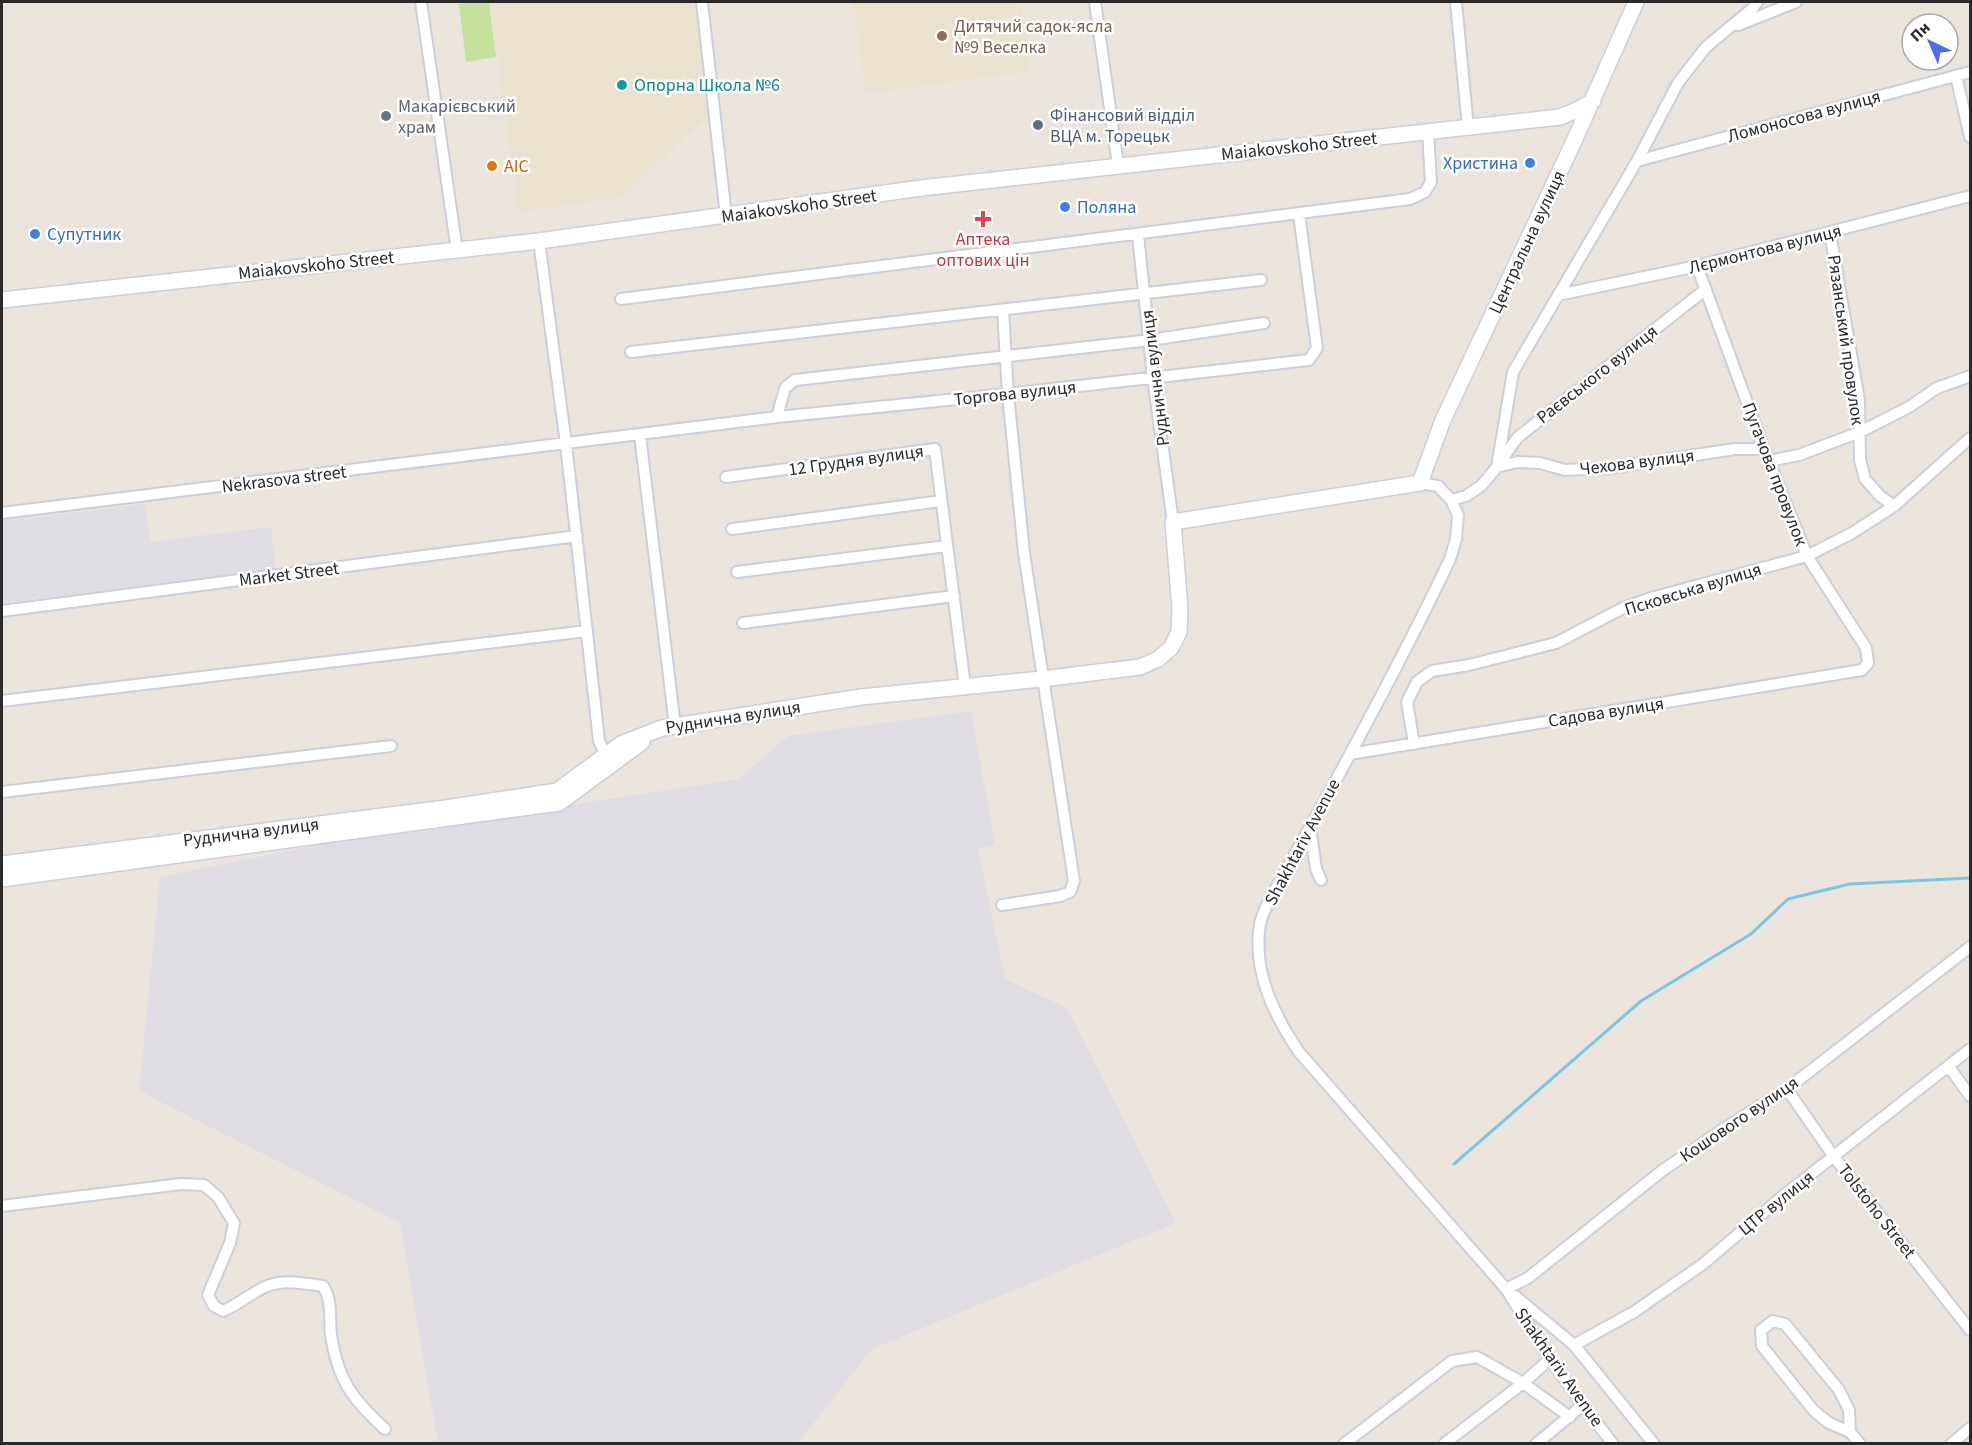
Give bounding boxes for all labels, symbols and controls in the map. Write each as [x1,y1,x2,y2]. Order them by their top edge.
north arrow [1900,12,1960,72]
place label: Дитячий садок-ясла №9 Веселка [954,14,1113,60]
text: Пн [1905,17,1935,47]
marker: Дитячий садок-ясла №9 Веселка [935,29,949,43]
place label: Опорна Школа №6 [634,73,780,98]
marker: Опорна Школа №6 [615,78,629,92]
street label: Ломоносова вулиця [1725,84,1884,149]
place label: Макарієвський храм [398,94,516,140]
place label: Фінансовий відділ ВЦА м. Торецьк [1050,103,1195,149]
marker: Макарієвський храм [379,109,393,123]
marker: Фінансовий відділ ВЦА м. Торецьк [1031,118,1045,132]
street label: Maiakovskoho Street [1220,126,1378,167]
place label: Христина [1443,151,1518,176]
place label: АІС [504,154,529,179]
marker: Христина [1523,156,1537,170]
marker: АІС [485,159,499,173]
street label: Центральна вулиця [1483,167,1572,318]
street label: Maiakovskoho Street [720,183,878,230]
place label: Поляна [1077,195,1136,220]
marker: Поляна [1058,200,1072,214]
marker: Аптека оптових цін [976,212,990,226]
street label: Лєрмонтова вулиця [1686,218,1844,281]
place label: Супутник [47,222,121,247]
marker: Супутник [28,227,42,241]
place label: Аптека оптових цін [936,227,1030,273]
street label: Maiakovskoho Street [237,245,395,286]
street label: Рязанський провулок [1821,253,1870,427]
street label: Руднична вулиця [1135,309,1176,447]
street label: Раєвського вулиця [1531,319,1663,430]
street label: Торгова вулиця [953,375,1077,412]
street label: Пугачова провулок [1736,399,1813,550]
street label: 12 Грудня вулиця [787,439,925,482]
street label: Чехова вулиця [1578,443,1696,482]
street label: Nekrasova street [220,459,348,500]
street label: Market Street [238,556,340,593]
street label: Псковська вулиця [1622,557,1765,622]
street label: Садова вулиця [1546,691,1666,734]
street label: Руднична вулиця [664,694,803,741]
street label: Shakhtariv Avenue [1259,774,1346,910]
street label: Руднична вулиця [182,812,320,853]
street label: Кошового вулиця [1675,1070,1804,1169]
street label: Tolstoho Street [1832,1159,1921,1264]
street label: ЦТР вулиця [1733,1165,1820,1242]
street label: Shakhtariv Avenue [1508,1303,1609,1432]

